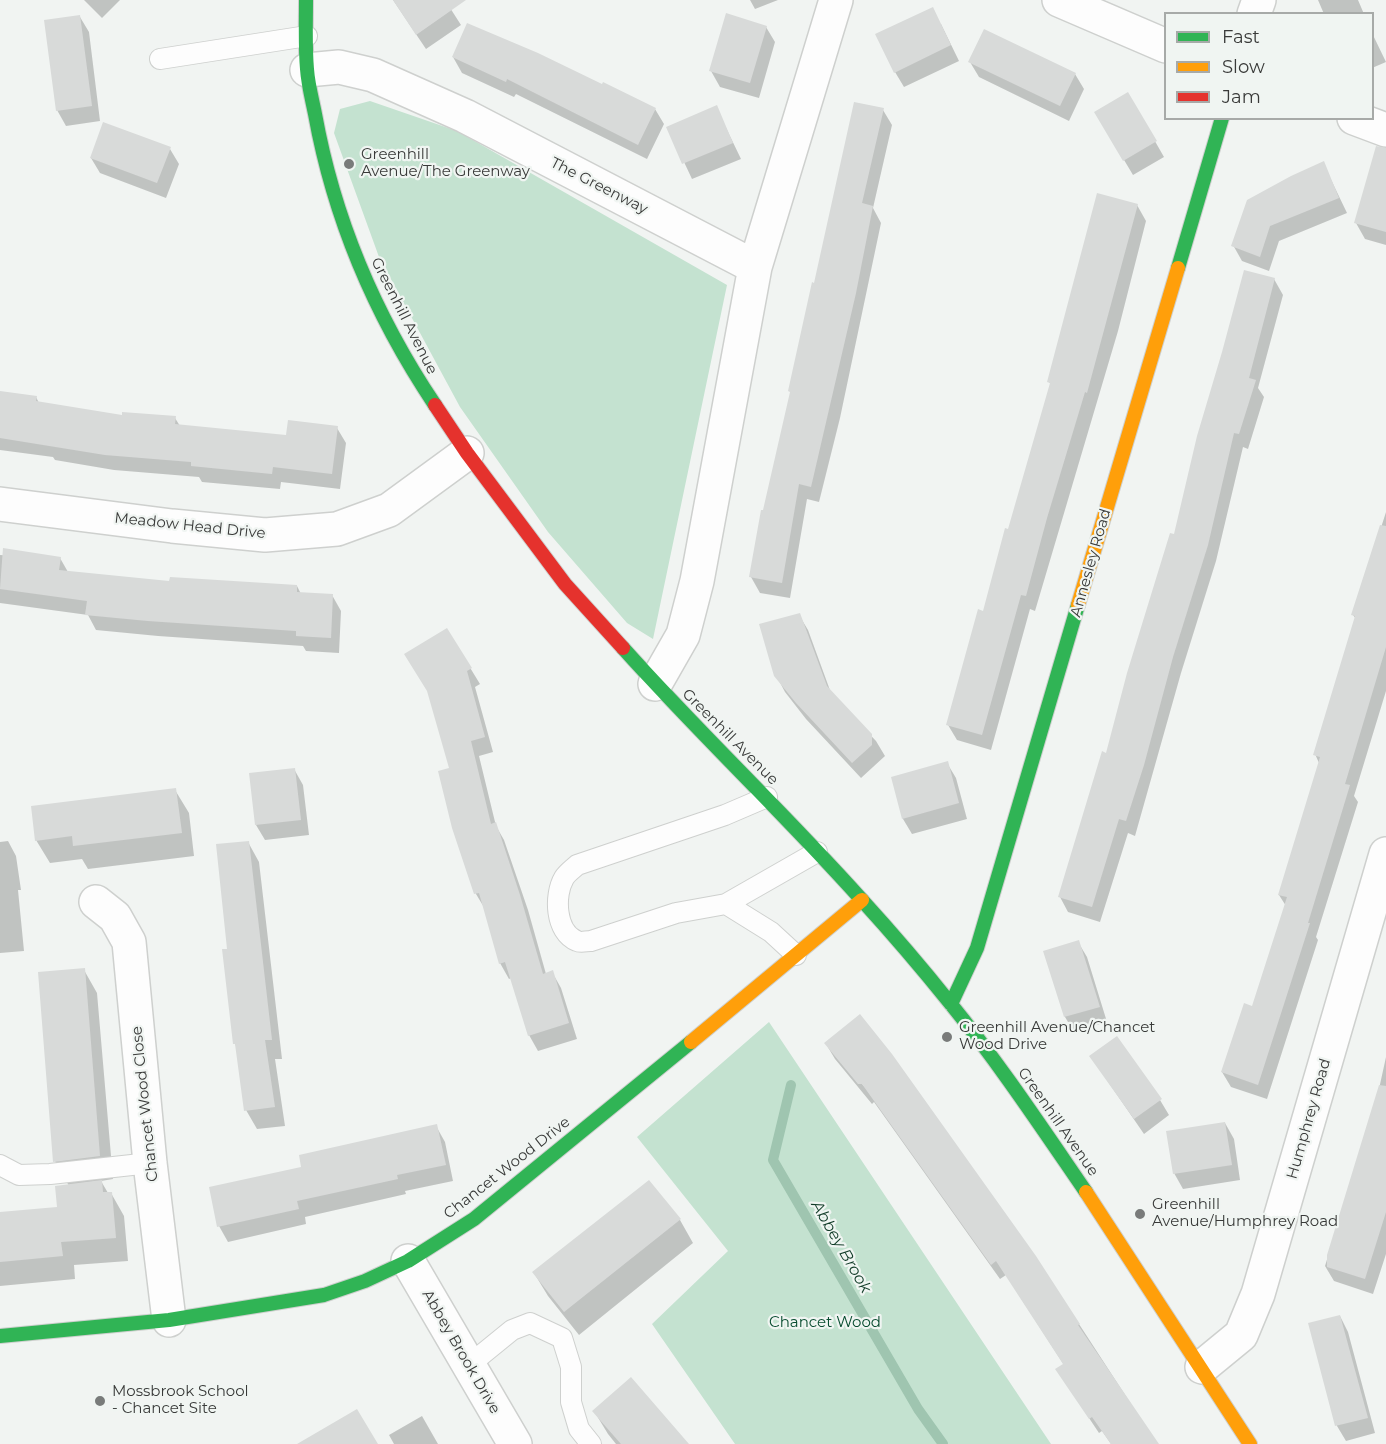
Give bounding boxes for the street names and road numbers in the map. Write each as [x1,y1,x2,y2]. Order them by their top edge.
street label: The Greenway [547,154,651,218]
street label: Greenhill Avenue [367,255,441,377]
street label: Annesley Road [1067,507,1115,619]
street label: Meadow Head Drive [114,509,266,543]
street label: Greenhill Avenue [678,685,782,789]
street label: Chancet Wood Close [128,1025,162,1183]
street label: Humphrey Road [1283,1057,1335,1181]
street label: Greenhill Avenue [1014,1064,1102,1180]
street label: Chancet Wood Drive [440,1113,574,1223]
street label: Abbey Brook Drive [418,1287,504,1417]

